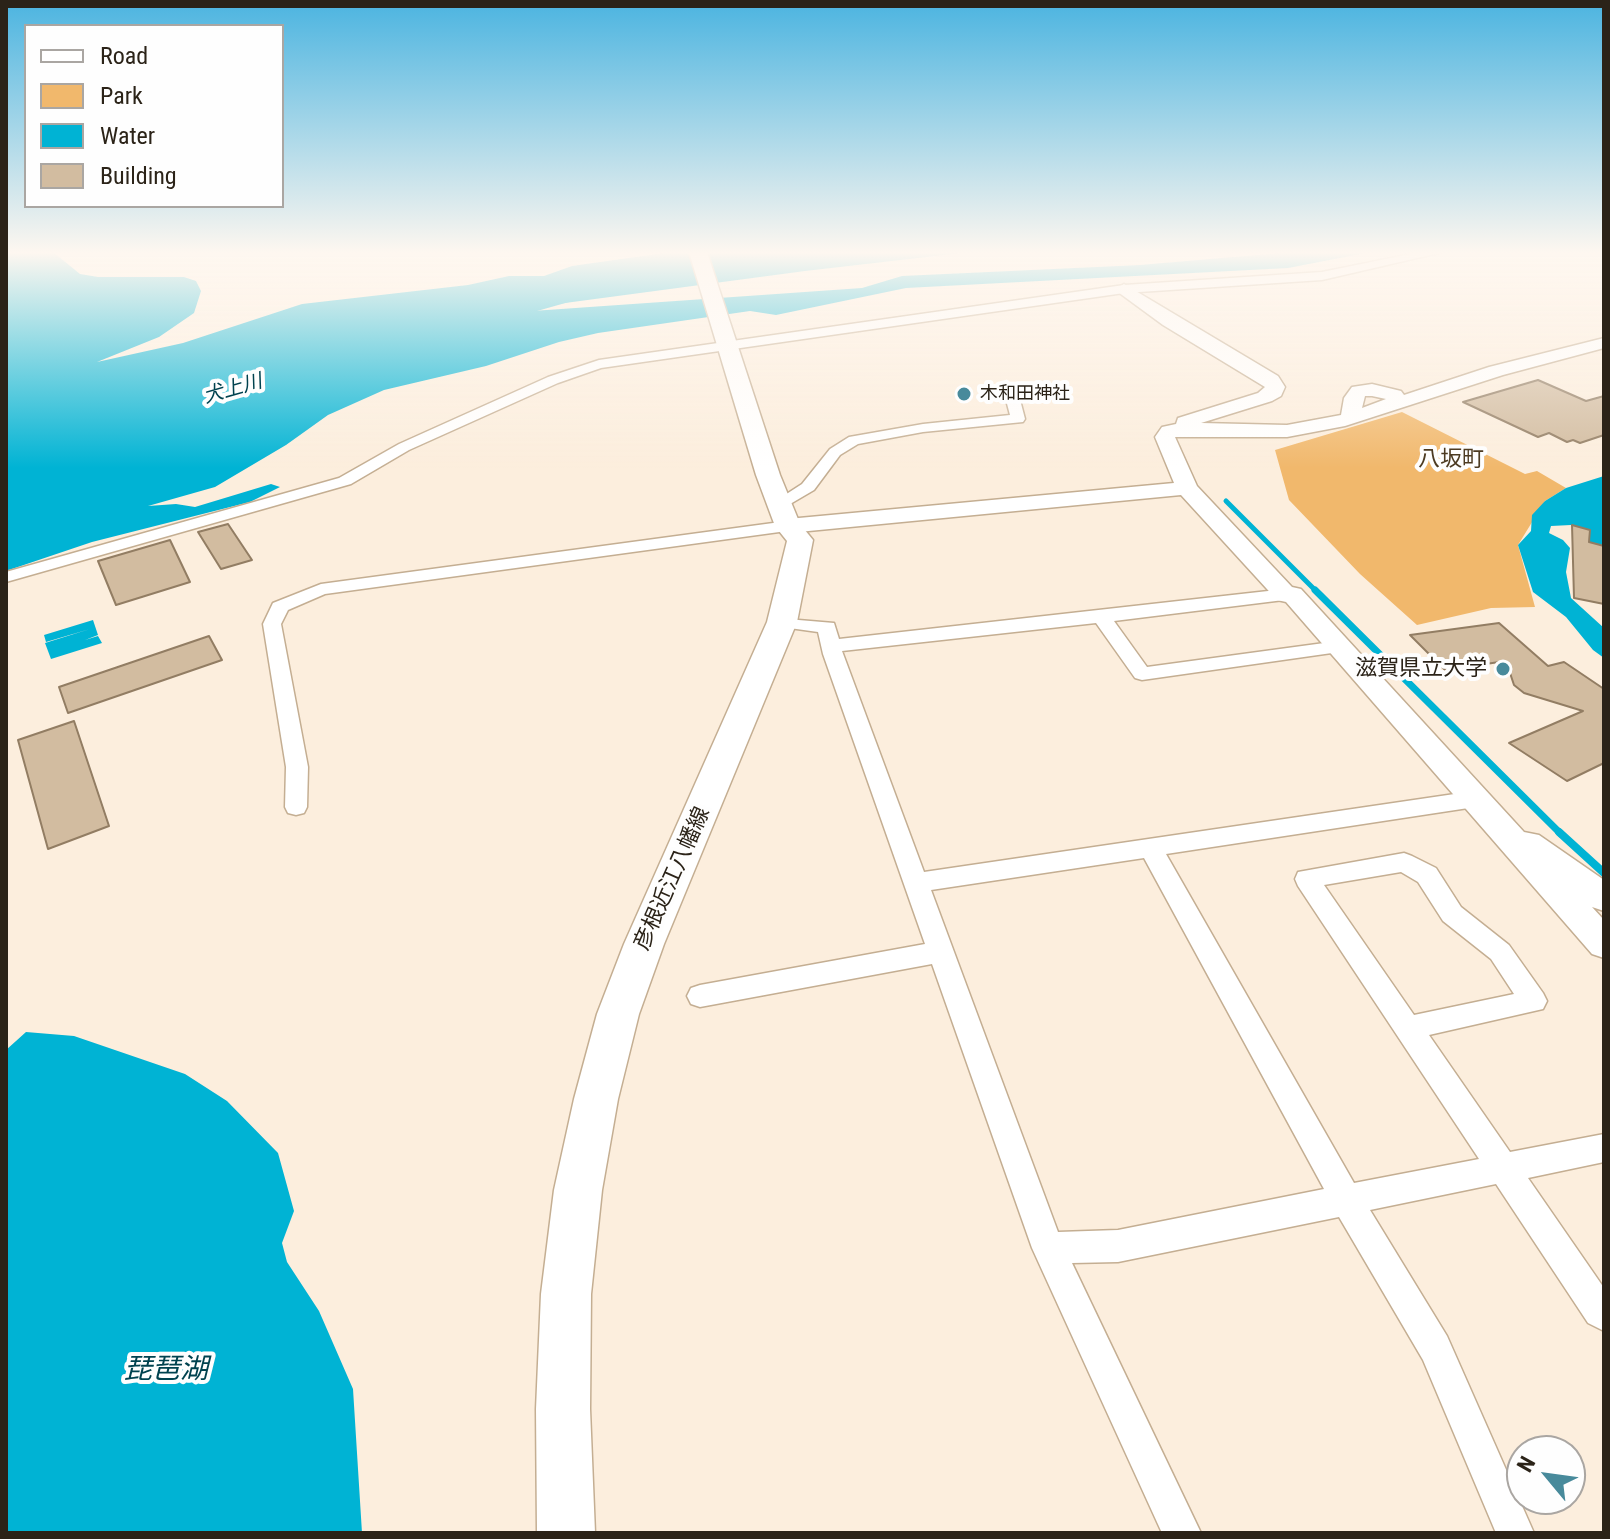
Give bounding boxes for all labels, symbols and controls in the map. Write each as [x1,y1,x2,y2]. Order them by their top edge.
legend [24,24,284,208]
text: Road [100,42,148,70]
text: Park [100,82,143,110]
text: Water [100,122,155,150]
text: Building [100,162,177,190]
water label: 犬上川 [201,370,265,410]
place label: 木和田神社 [980,383,1070,405]
marker: 木和田神社 [955,385,973,403]
district label: 八坂町 [1418,447,1484,473]
place label: 滋賀県立大学 [1355,656,1487,682]
marker: 滋賀県立大学 [1494,660,1512,678]
street label: 彦根近江八幡線 [630,803,716,955]
water label: 琵琶湖 [124,1354,208,1388]
north arrow [1506,1435,1586,1515]
text: N [1512,1452,1541,1476]

